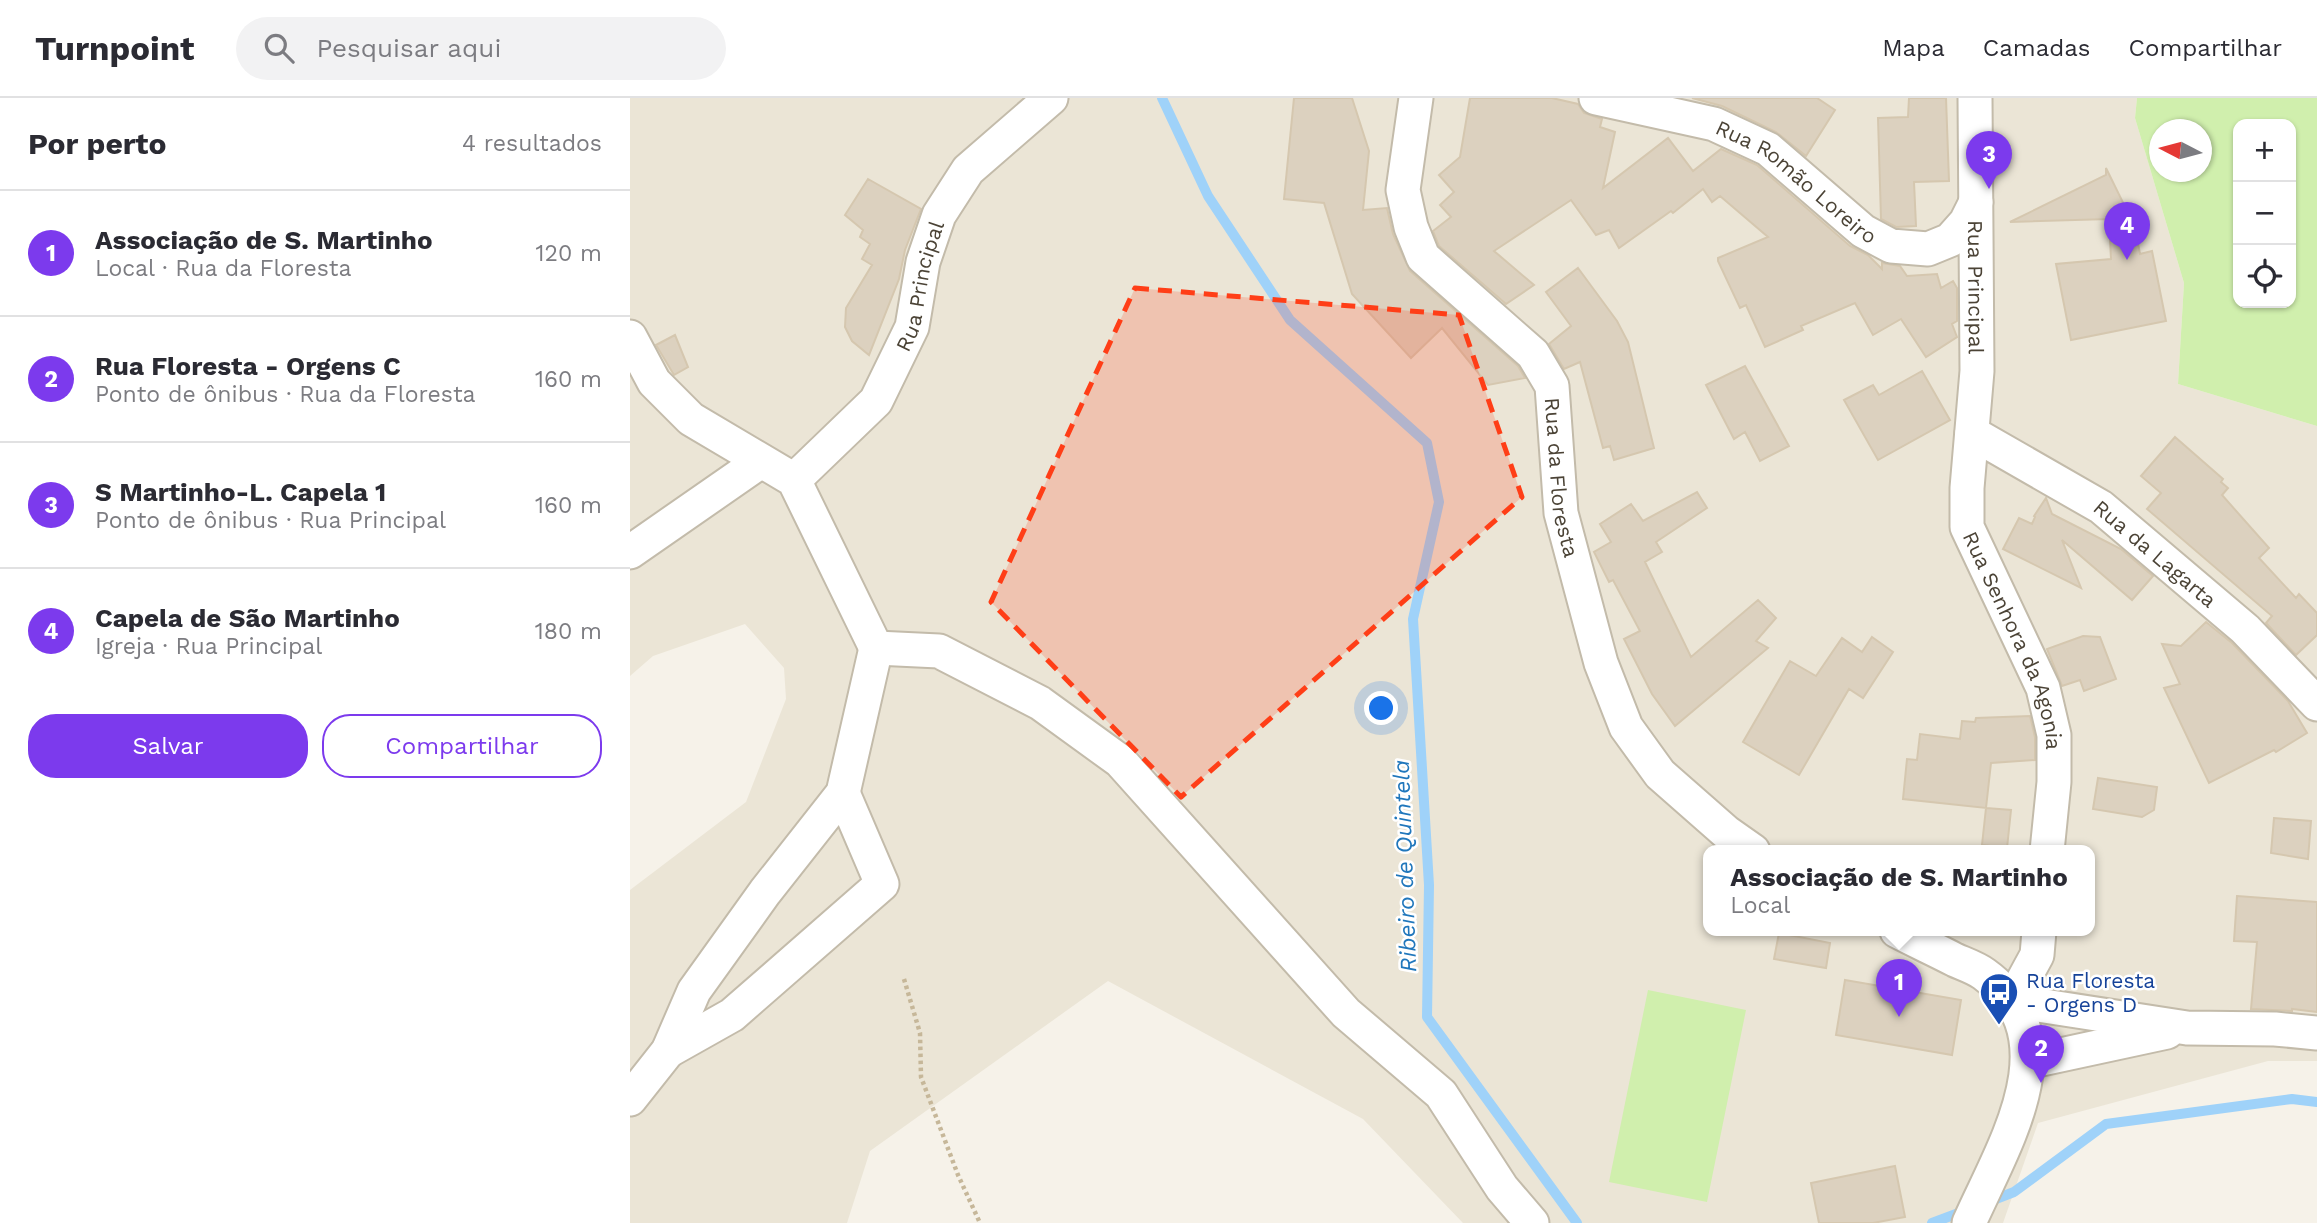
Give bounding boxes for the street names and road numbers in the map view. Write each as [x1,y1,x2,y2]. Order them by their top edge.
street label: Rua Romão Loreiro [1712,114,1881,248]
street label: Rua Principal [890,217,949,355]
street label: Rua Principal [1963,220,1989,355]
street label: Rua da Floresta [1540,397,1585,560]
street label: Rua da Lagarta [2089,494,2222,612]
street label: Rua Senhora da Agonia [1958,527,2067,750]

